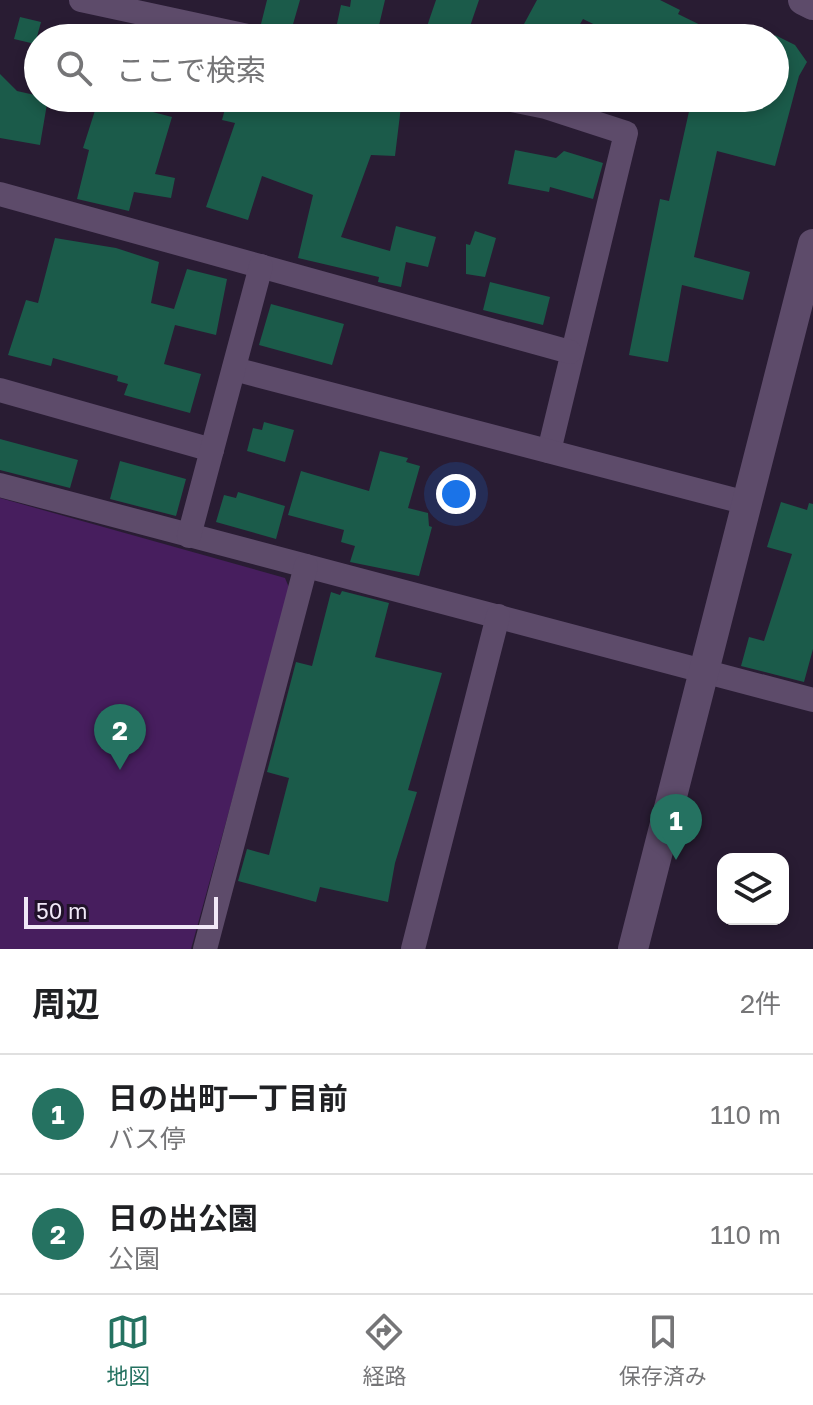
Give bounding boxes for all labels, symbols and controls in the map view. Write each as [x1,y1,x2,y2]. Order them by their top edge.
search box [24,24,789,112]
icon: search [52,46,96,90]
text: ここで検索 [116,52,266,88]
your location [436,474,476,514]
pin: 2 [94,704,146,770]
pin: 1 [650,794,702,860]
map controls [717,853,789,925]
button: layers [717,853,789,925]
scale bar [24,893,218,929]
text: 50 m [36,897,87,924]
text: 周辺 [32,983,100,1023]
text: 2件 [740,988,781,1019]
text: 日の出町一丁目前 [108,1080,348,1116]
text: 1 [51,1099,65,1130]
text: 110 m [710,1099,781,1130]
text: バス停 [108,1123,186,1154]
text: 日の出公園 [108,1200,258,1236]
text: 2 [50,1219,66,1250]
text: 110 m [710,1219,781,1250]
text: 公園 [108,1243,160,1274]
tab: 地図 [106,1310,150,1390]
tab: 経路 [362,1310,407,1390]
tab: 保存済み [619,1310,707,1390]

